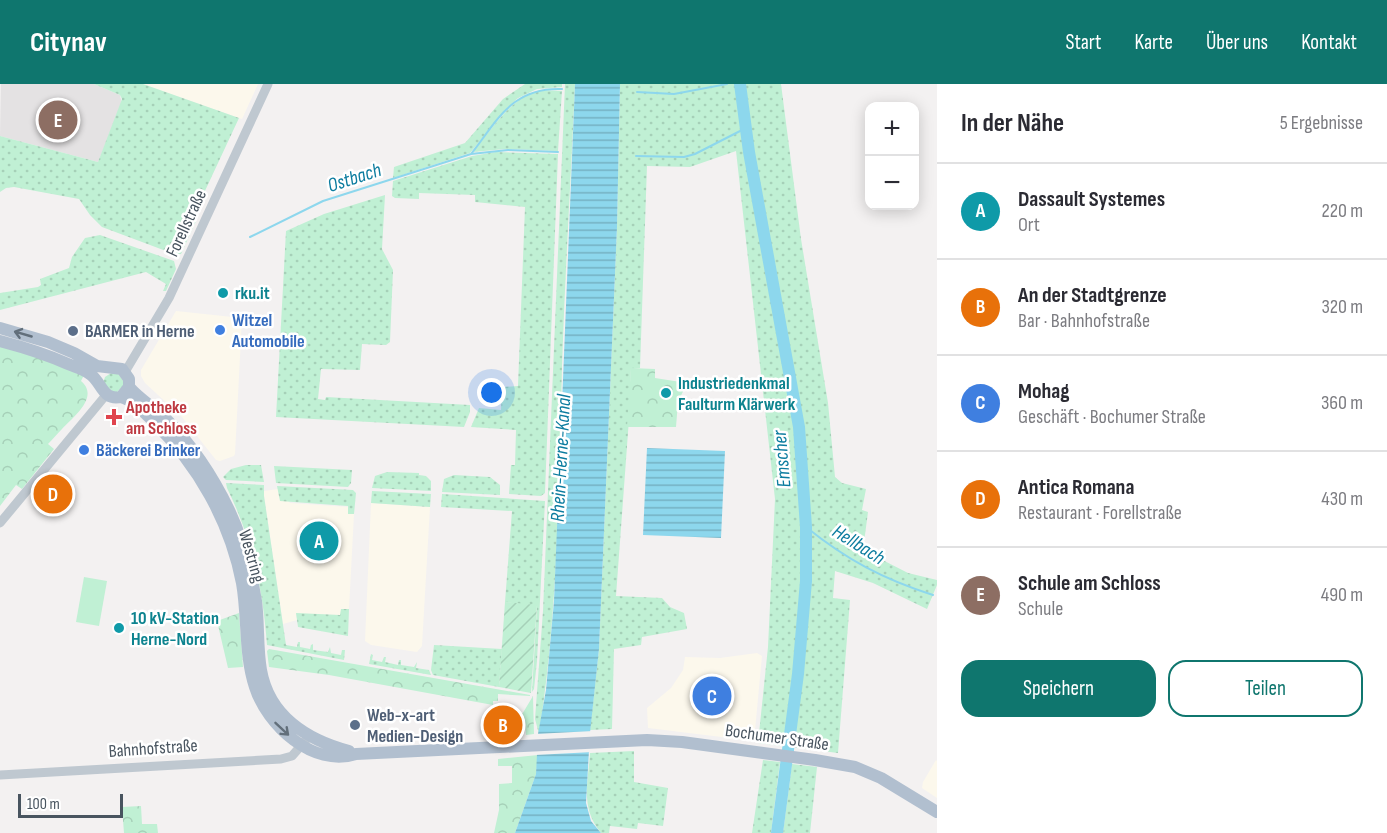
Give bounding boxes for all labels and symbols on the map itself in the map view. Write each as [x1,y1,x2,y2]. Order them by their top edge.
pin: E [38,98,78,142]
water label: Ostbach [324,158,384,198]
street label: Forellstraße [162,186,211,260]
place label: rku.it [235,283,270,304]
marker: rku.it [216,286,230,300]
place label: Witzel Automobile [231,310,305,352]
place label: BARMER in Herne [85,321,195,342]
marker: Witzel Automobile [213,323,227,337]
marker: BARMER in Herne [66,324,80,338]
one-way arrow [14,328,33,339]
place label: Industriedenkmal Faulturm Klärwerk [678,373,796,415]
your location [477,378,506,407]
marker: Industriedenkmal Faulturm Klärwerk [659,386,673,400]
water label: Rhein-Herne-Kanal [546,392,576,523]
place label: Apotheke am Schloss [125,397,197,439]
marker: Apotheke am Schloss [107,410,121,424]
water label: Emscher [767,428,796,489]
place label: Bäckerei Brinker [96,440,201,461]
marker: Bäckerei Brinker [77,443,91,457]
pin: D [34,472,72,516]
pin: A [300,518,338,564]
water label: Hellbach [828,519,889,570]
street label: Westring [234,527,269,585]
place label: 10 kV-Station Herne-Nord [131,608,219,650]
marker: 10 kV-Station Herne-Nord [112,621,126,635]
pin: C [692,674,732,718]
pin: B [484,702,522,748]
place label: Web-x-art Medien-Design [367,705,463,747]
marker: Web-x-art Medien-Design [348,718,362,732]
street label: Bochumer Straße [724,720,830,755]
one-way arrow [275,722,290,736]
street label: Bahnhofstraße [108,735,198,762]
scale bar [18,791,123,818]

